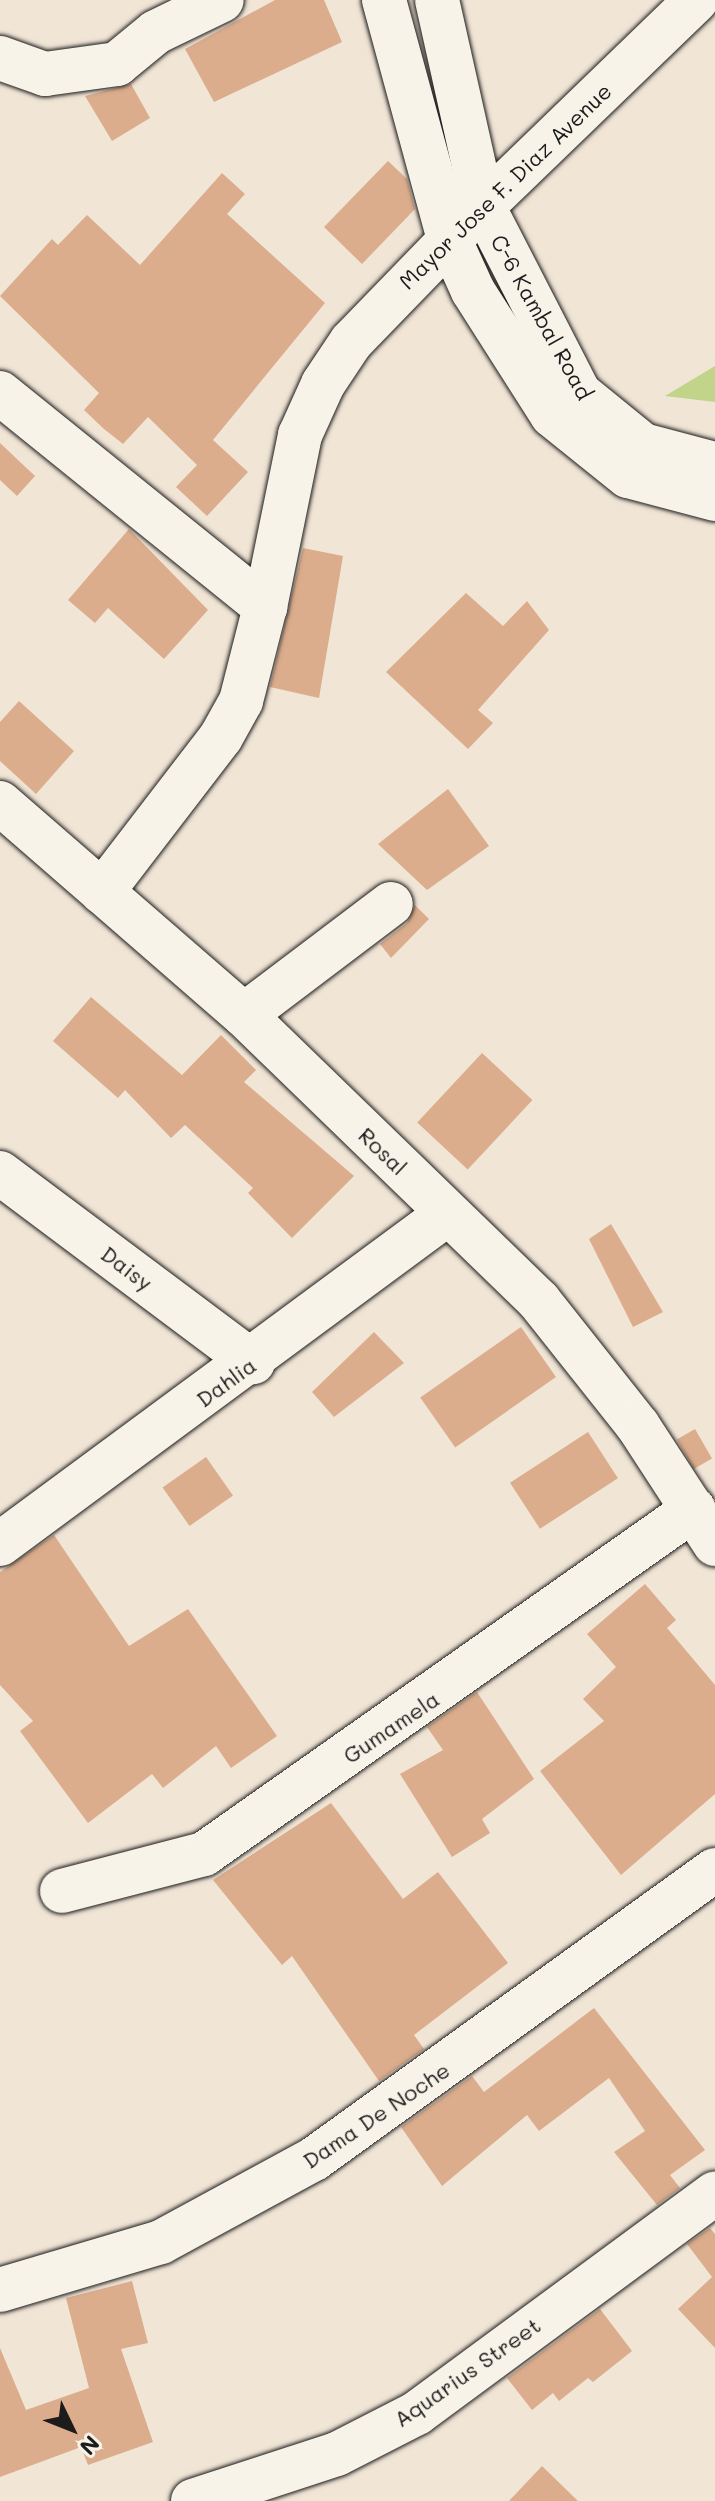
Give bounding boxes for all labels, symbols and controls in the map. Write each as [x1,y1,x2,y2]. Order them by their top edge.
street label: Mayor Jose F. Diaz Avenue [393,78,617,294]
street label: C-6 Kambal Road [486,230,598,404]
street label: Rosal [353,1122,413,1180]
street label: Daisy [96,1240,158,1296]
street label: Dahlia [191,1352,261,1412]
street label: Gumamela [338,1685,444,1769]
street label: Dama De Noche [298,2056,454,2174]
street label: Aquarius Street [389,2312,545,2432]
north arrow [32,2389,112,2469]
text: N [74,2430,106,2462]

